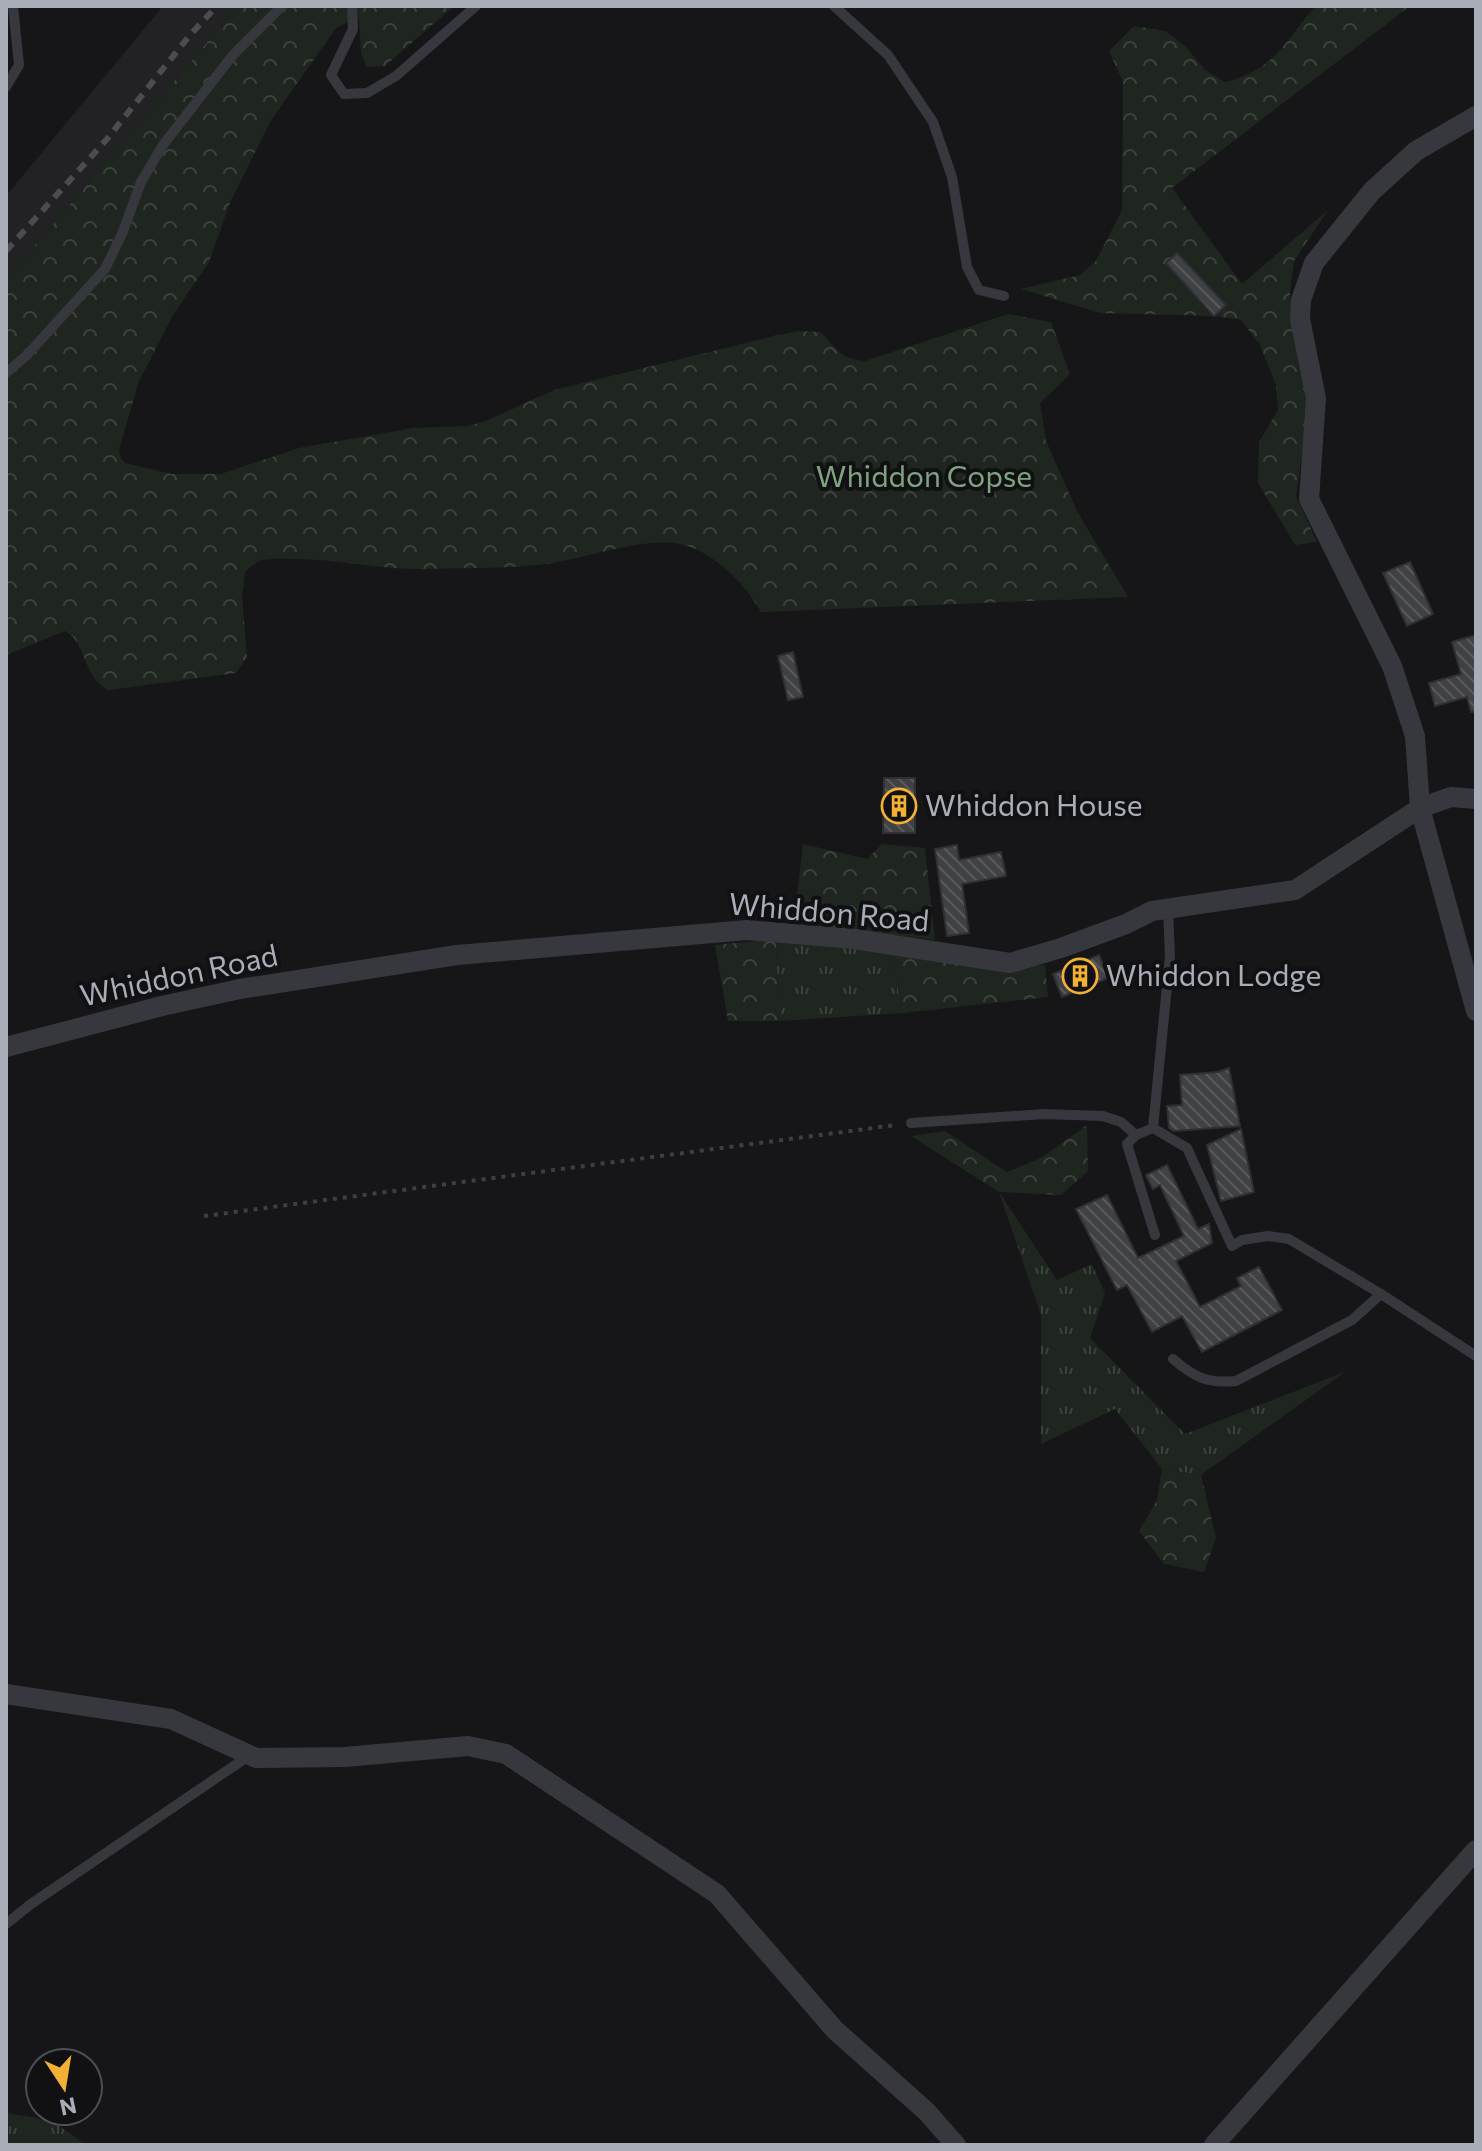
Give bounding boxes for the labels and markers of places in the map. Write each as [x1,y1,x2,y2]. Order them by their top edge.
place label: Whiddon House [925,785,1143,822]
building icon: Whiddon House [880,787,918,825]
place label: Whiddon Lodge [1106,955,1321,992]
building icon: Whiddon Lodge [1061,957,1099,995]

